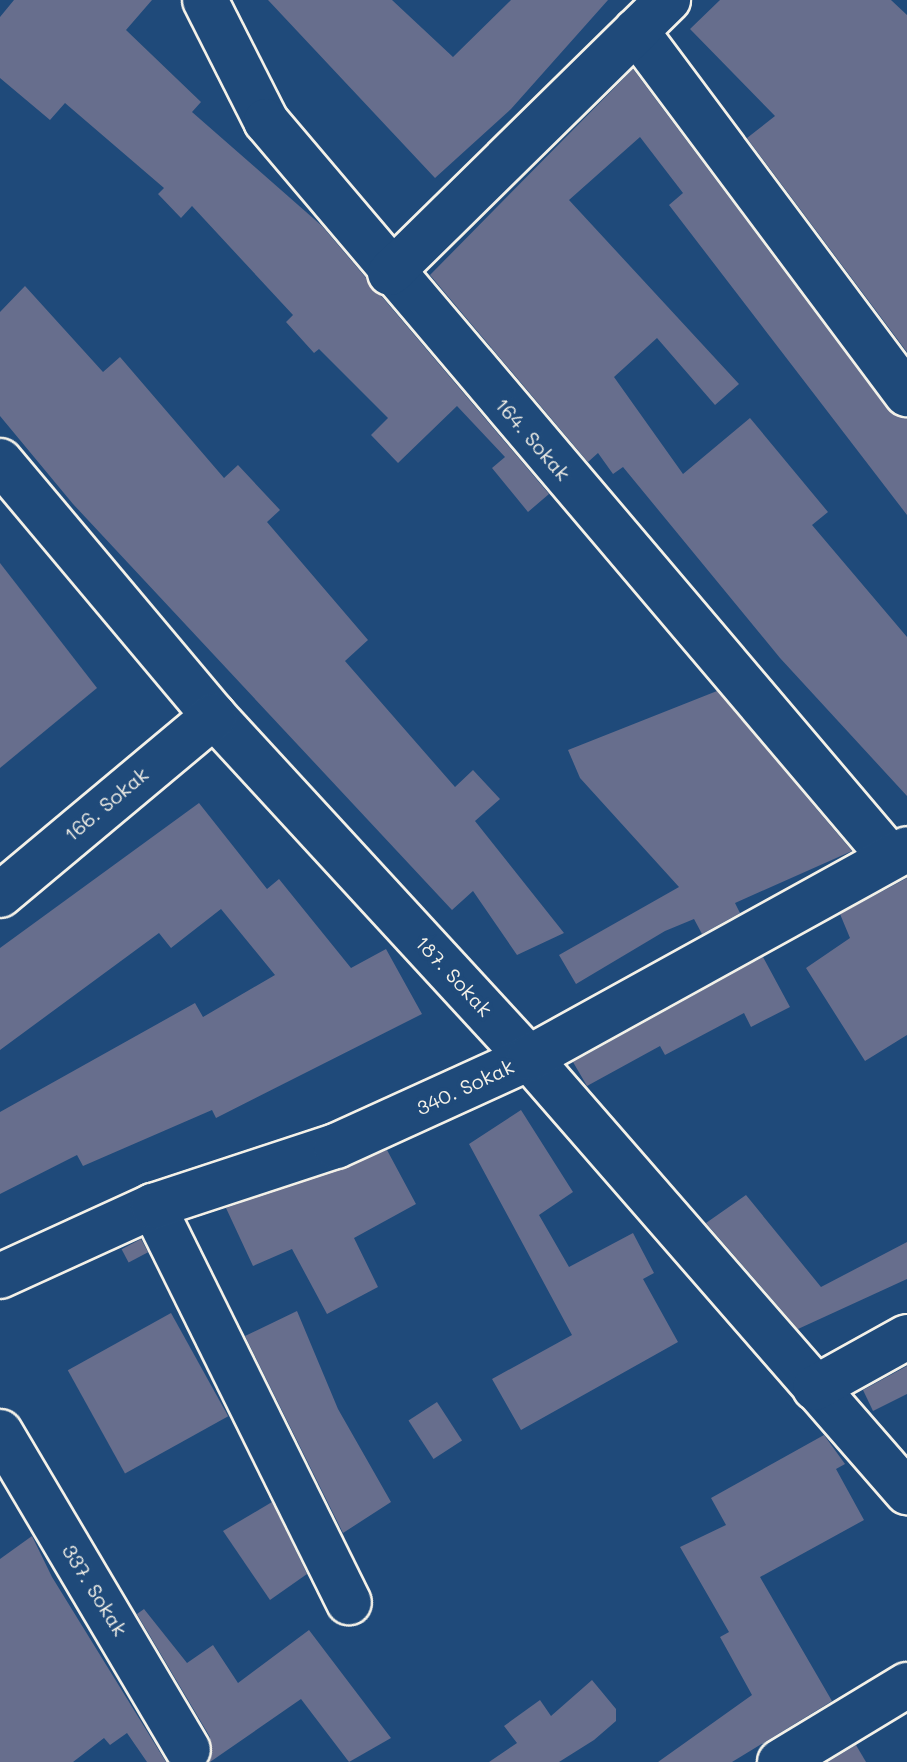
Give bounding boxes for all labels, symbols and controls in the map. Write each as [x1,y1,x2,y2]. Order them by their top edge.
street label: 164. Sokak [491,393,575,485]
street label: 166. Sokak [59,762,153,846]
street label: 187. Sokak [411,931,497,1021]
street label: 340. Sokak [412,1054,518,1120]
street label: 337. Sokak [57,1540,133,1640]

